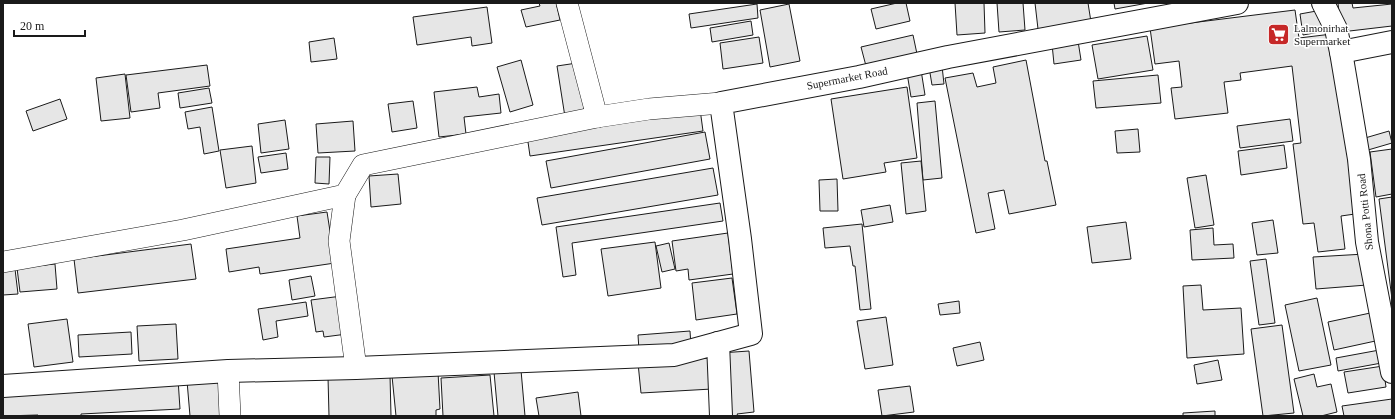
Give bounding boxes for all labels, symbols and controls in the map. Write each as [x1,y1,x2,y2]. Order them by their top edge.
scale bar [14,12,85,38]
text: 20 m [20,19,45,33]
supermarket icon: Lalmonirhat Supermarket [1266,21,1292,47]
place label: Lalmonirhat Supermarket [1294,22,1350,47]
street label: Supermarket Road [806,64,889,92]
street label: Shona Potti Road [1355,173,1375,251]

